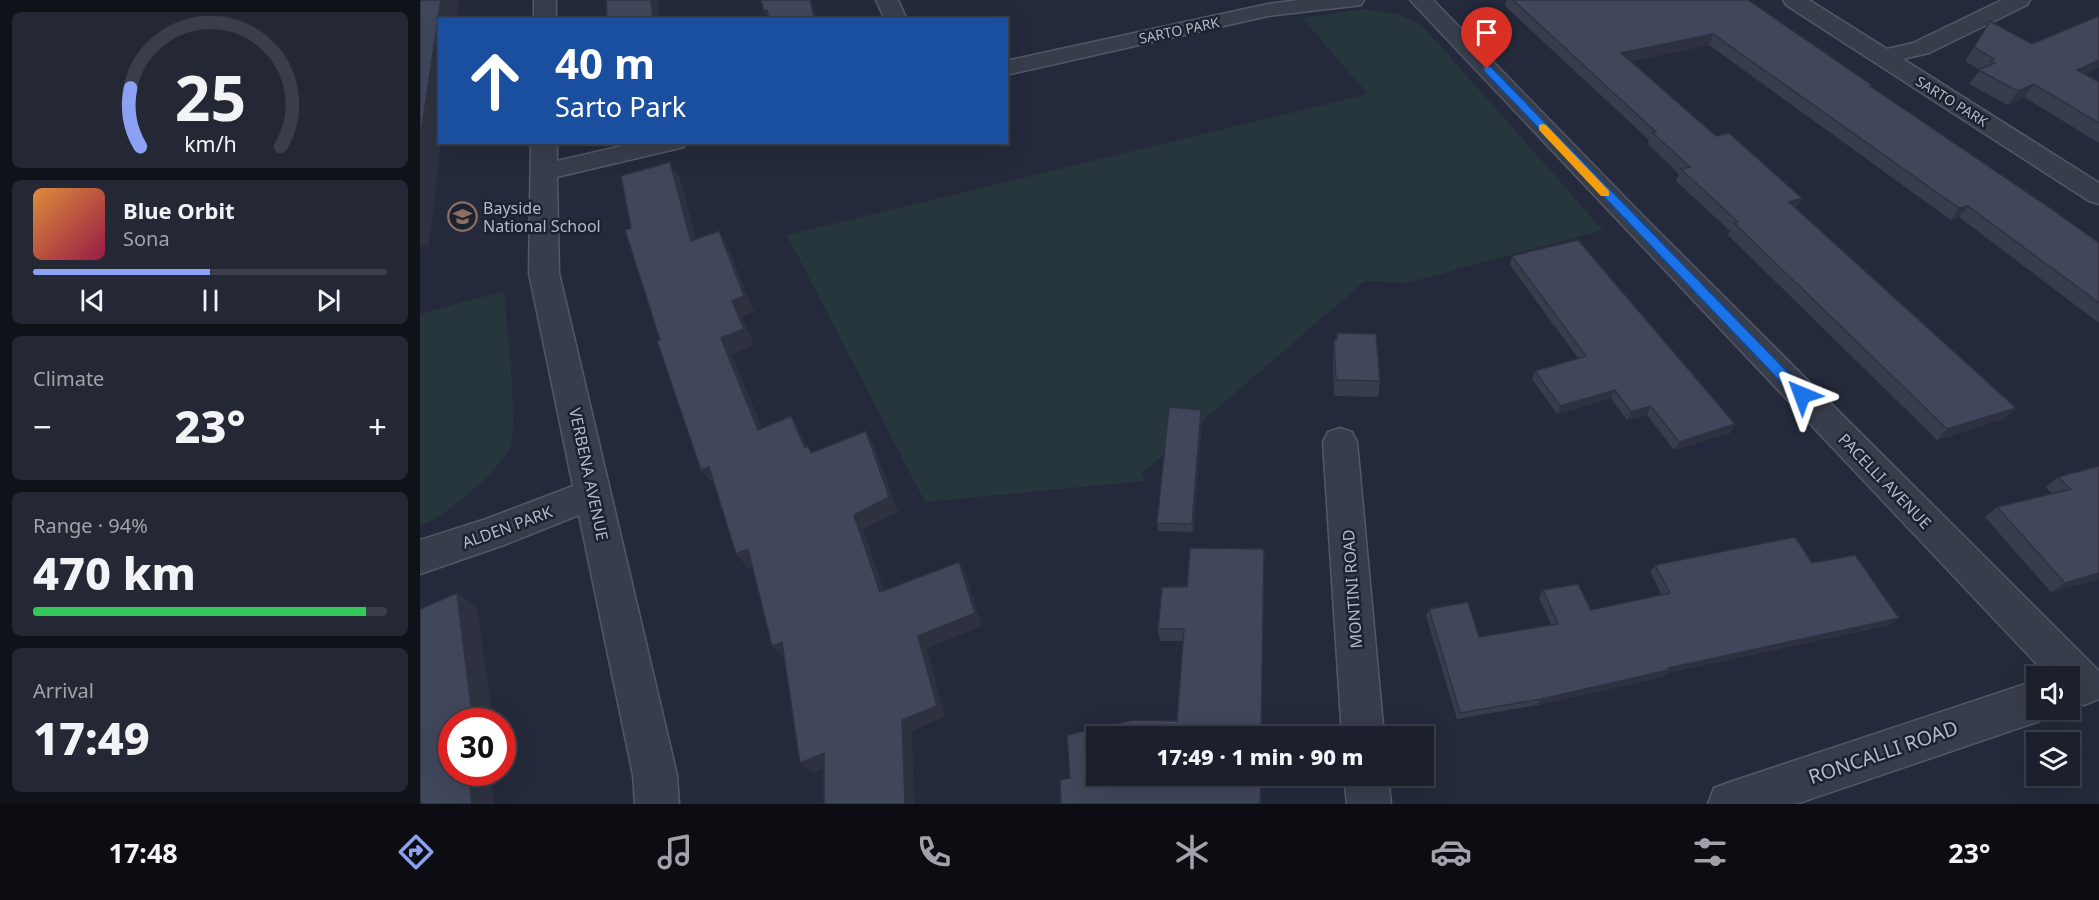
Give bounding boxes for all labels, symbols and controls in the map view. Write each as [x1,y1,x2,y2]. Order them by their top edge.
pin [1461,7,1512,69]
street label: SARTO PARK [1137,12,1221,48]
icon: arrive [1470,16,1503,49]
text: 40 m [555,34,655,91]
icon: ahead [456,42,534,120]
text: 25 [174,54,246,139]
street label: SARTO PARK [1912,71,1992,131]
text: Sarto Park [555,88,686,125]
text: km/h [184,129,236,158]
text: Blue Orbit [123,195,235,225]
place label: Bayside National School [483,197,601,237]
school or university icon: Bayside National School [446,201,478,233]
text: Sona [123,225,170,252]
icon: previous [76,284,109,317]
icon: pause [194,284,227,317]
icon: next [312,284,345,317]
position arrow [1770,363,1834,427]
text: Climate [33,365,104,392]
text: 23° [174,395,246,456]
text: − [33,404,52,449]
text: + [368,404,387,449]
street label: VERBENA AVENUE [564,406,614,542]
street label: PACELLI AVENUE [1834,428,1936,534]
street label: ALDEN PARK [459,500,555,553]
text: Range · 94% [33,512,148,539]
street label: MONTINI ROAD [1337,529,1367,649]
text: 470 km [33,542,196,603]
map controls [2026,666,2080,786]
button: sound [2026,666,2080,720]
text: Arrival [33,677,94,704]
text: 17:49 [33,707,150,768]
speed limit sign: 30 [438,708,516,786]
street label: RONCALLI ROAD [1805,714,1961,790]
button: layers [2026,732,2080,786]
text: 17:49 · 1 min · 90 m [1157,741,1363,771]
icon: directions [395,831,437,873]
icon: music [654,831,696,873]
icon: phone [913,831,955,873]
icon: climate [1171,831,1213,873]
icon: car [1430,831,1472,873]
icon: filters [1689,831,1731,873]
text: 17:48 [108,834,178,871]
text: 23° [1948,834,1991,871]

